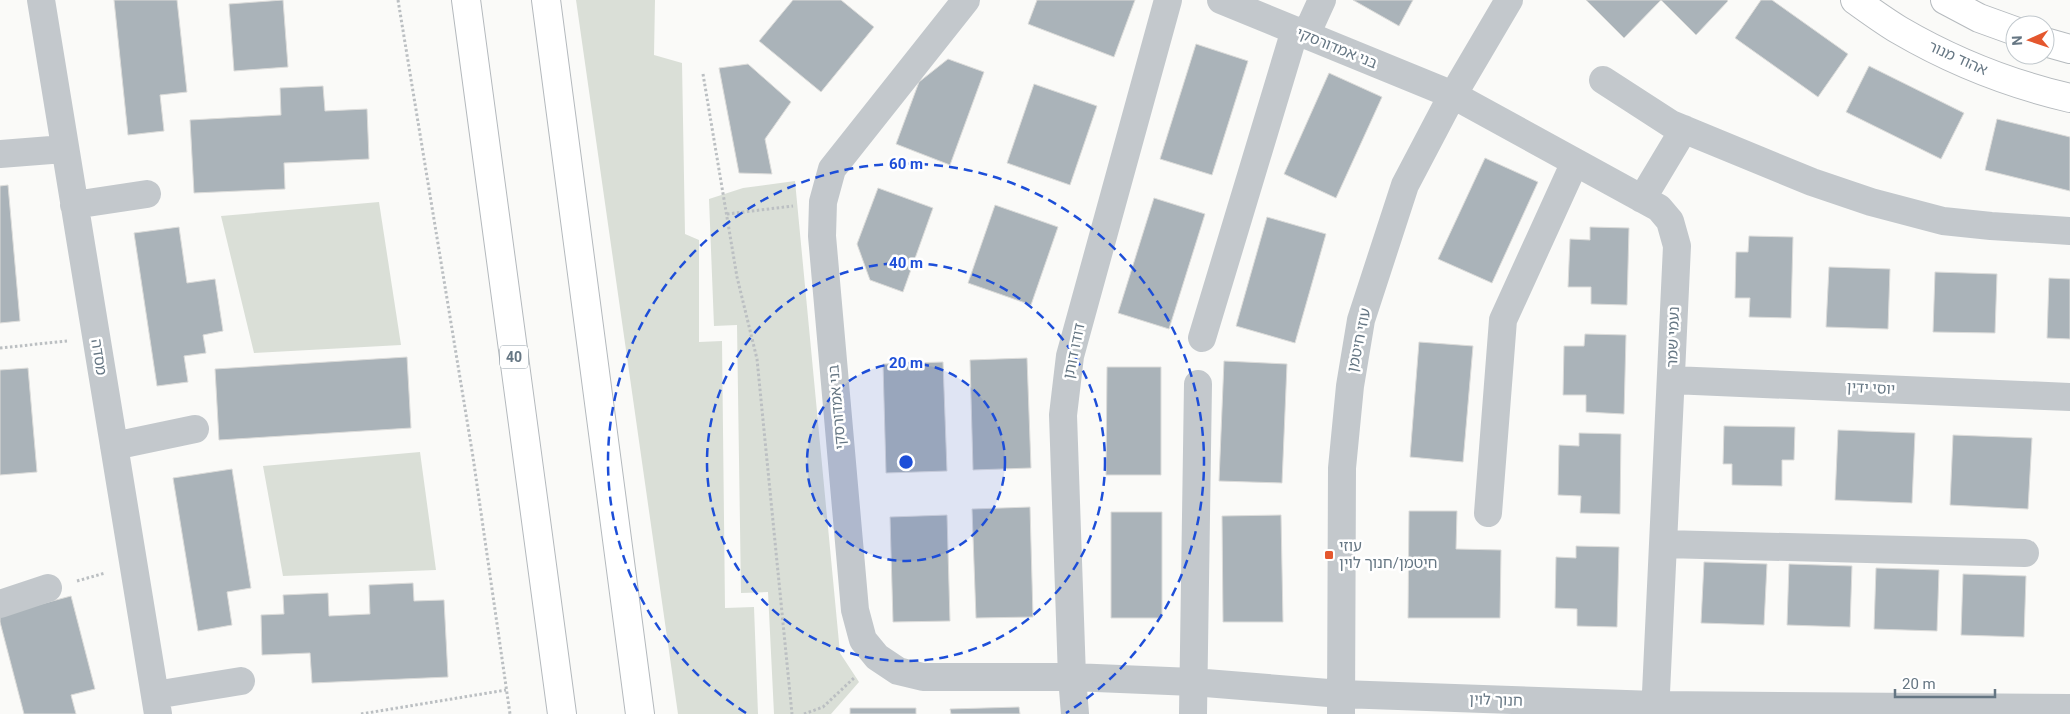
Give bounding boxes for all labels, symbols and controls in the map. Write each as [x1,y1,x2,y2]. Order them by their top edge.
north arrow [2005,15,2055,65]
street label: בני אמדורסקי [1294,24,1380,72]
text: N [2009,35,2025,46]
street label: אהוד מנור [1926,37,1990,79]
text: 60 m [889,155,923,173]
text: 40 m [889,254,923,272]
street label: עוזי חיטמן [1343,306,1375,374]
street label: נעמי שמר [1663,306,1683,368]
street label: דודו דותן [1059,321,1089,381]
street label: מסדה [87,338,111,377]
road number: 40 [500,346,528,368]
text: 20 m [889,354,923,372]
street label: בני אמדורסקי [824,363,850,450]
street label: יוסי ידין [1846,378,1896,398]
centre of rings [897,453,915,471]
place label: עוזי חיטמן/חנוך לוין [1339,537,1438,572]
marker: עוזי חיטמן/חנוך לוין [1323,549,1335,561]
scale bar [1895,666,1995,698]
text: 20 m [1902,675,1936,693]
street label: חנוך לוין [1469,690,1523,710]

